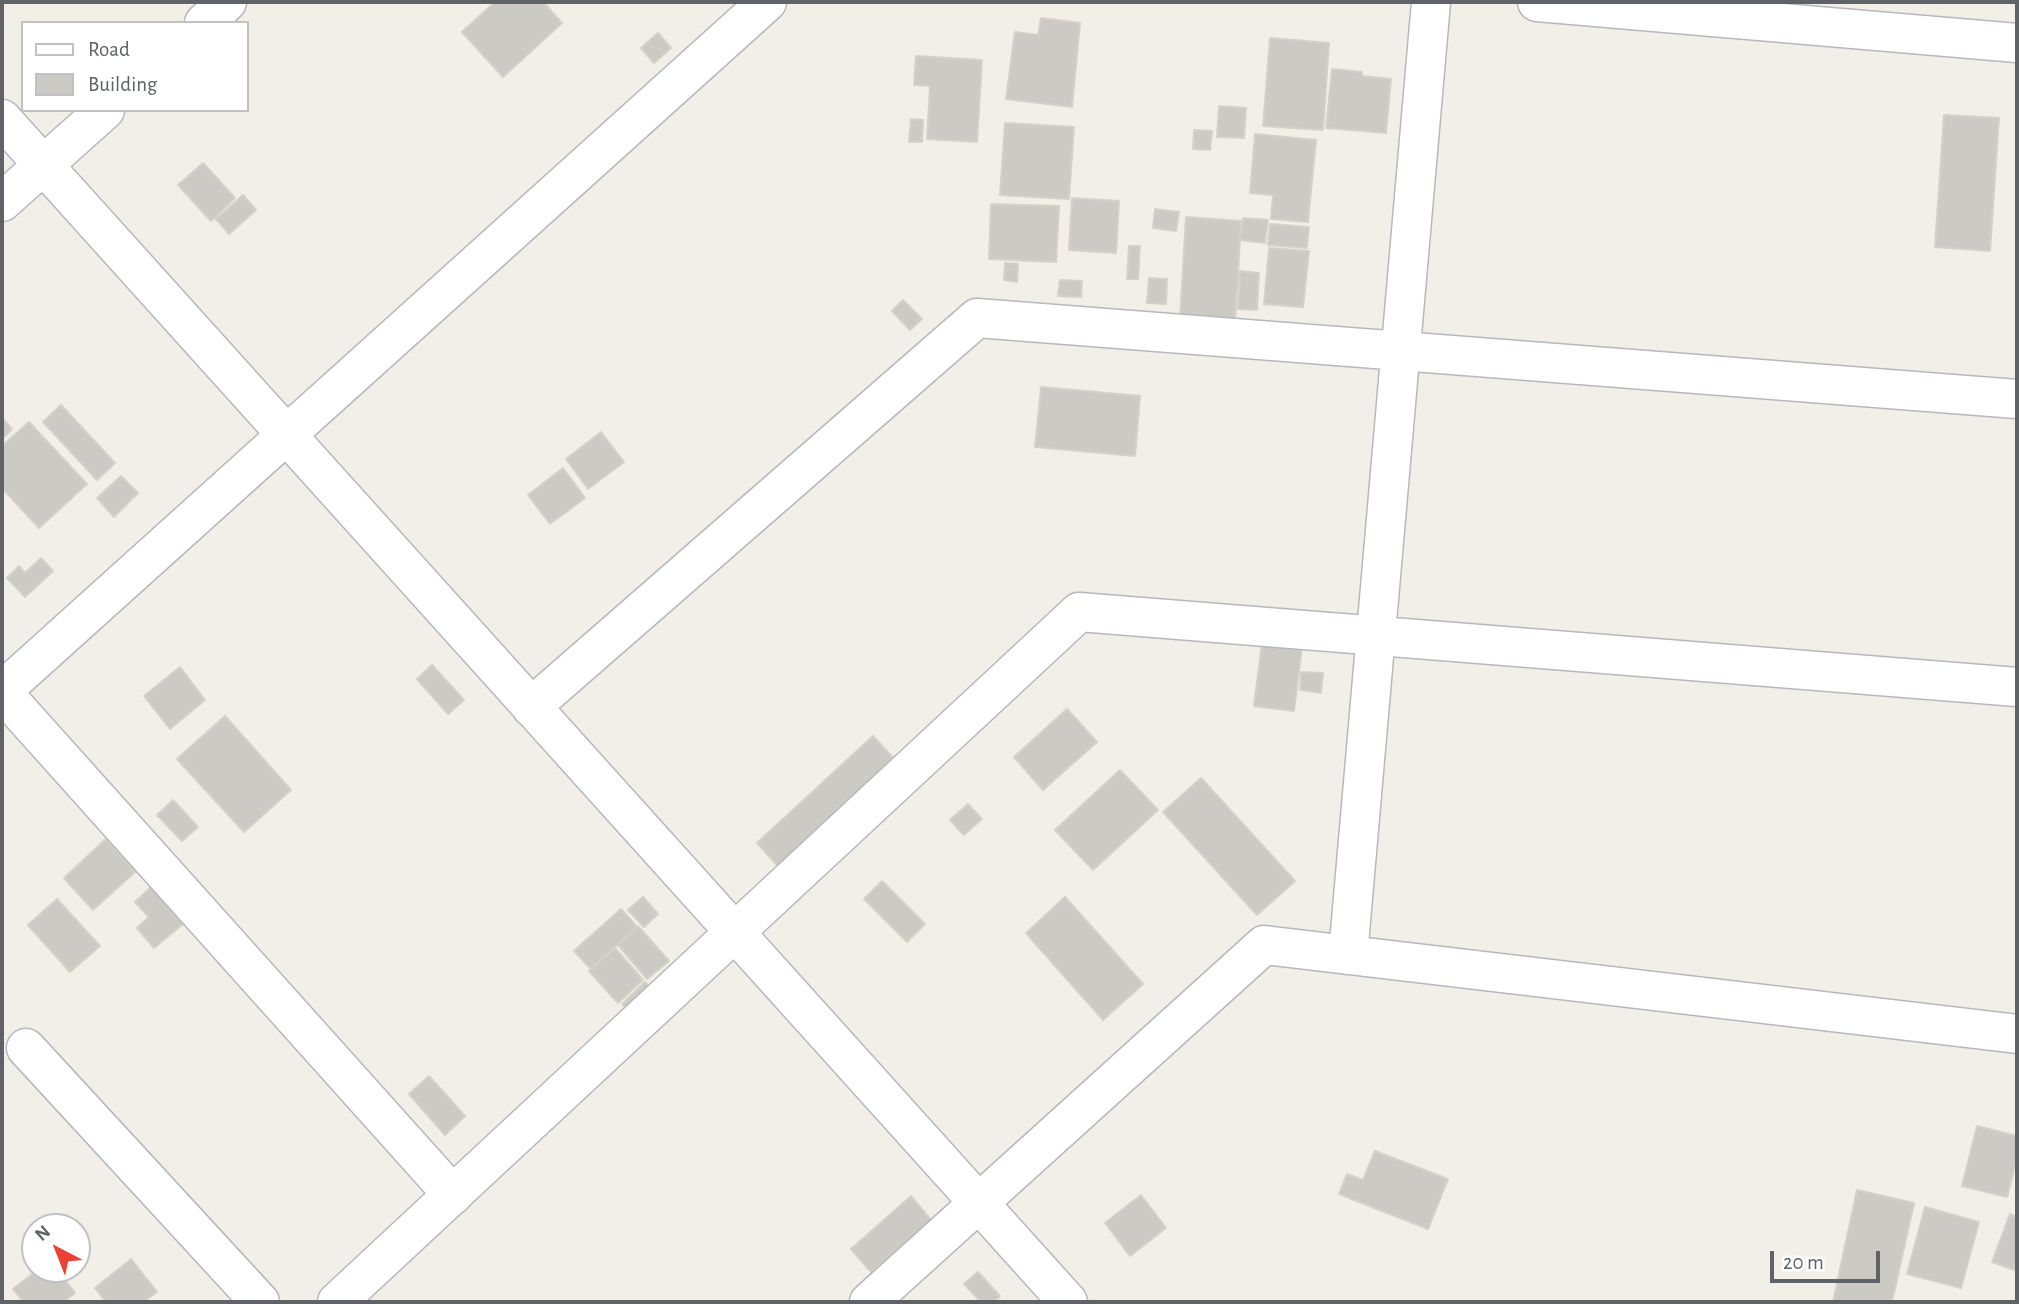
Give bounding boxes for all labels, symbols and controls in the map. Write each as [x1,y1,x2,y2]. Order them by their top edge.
legend [21,21,248,112]
text: Road [88,39,130,60]
text: Building [88,74,157,95]
north arrow [21,1213,91,1283]
text: N [32,1222,54,1245]
scale bar [1774,1238,1884,1282]
text: 20 m [1783,1252,1824,1273]

